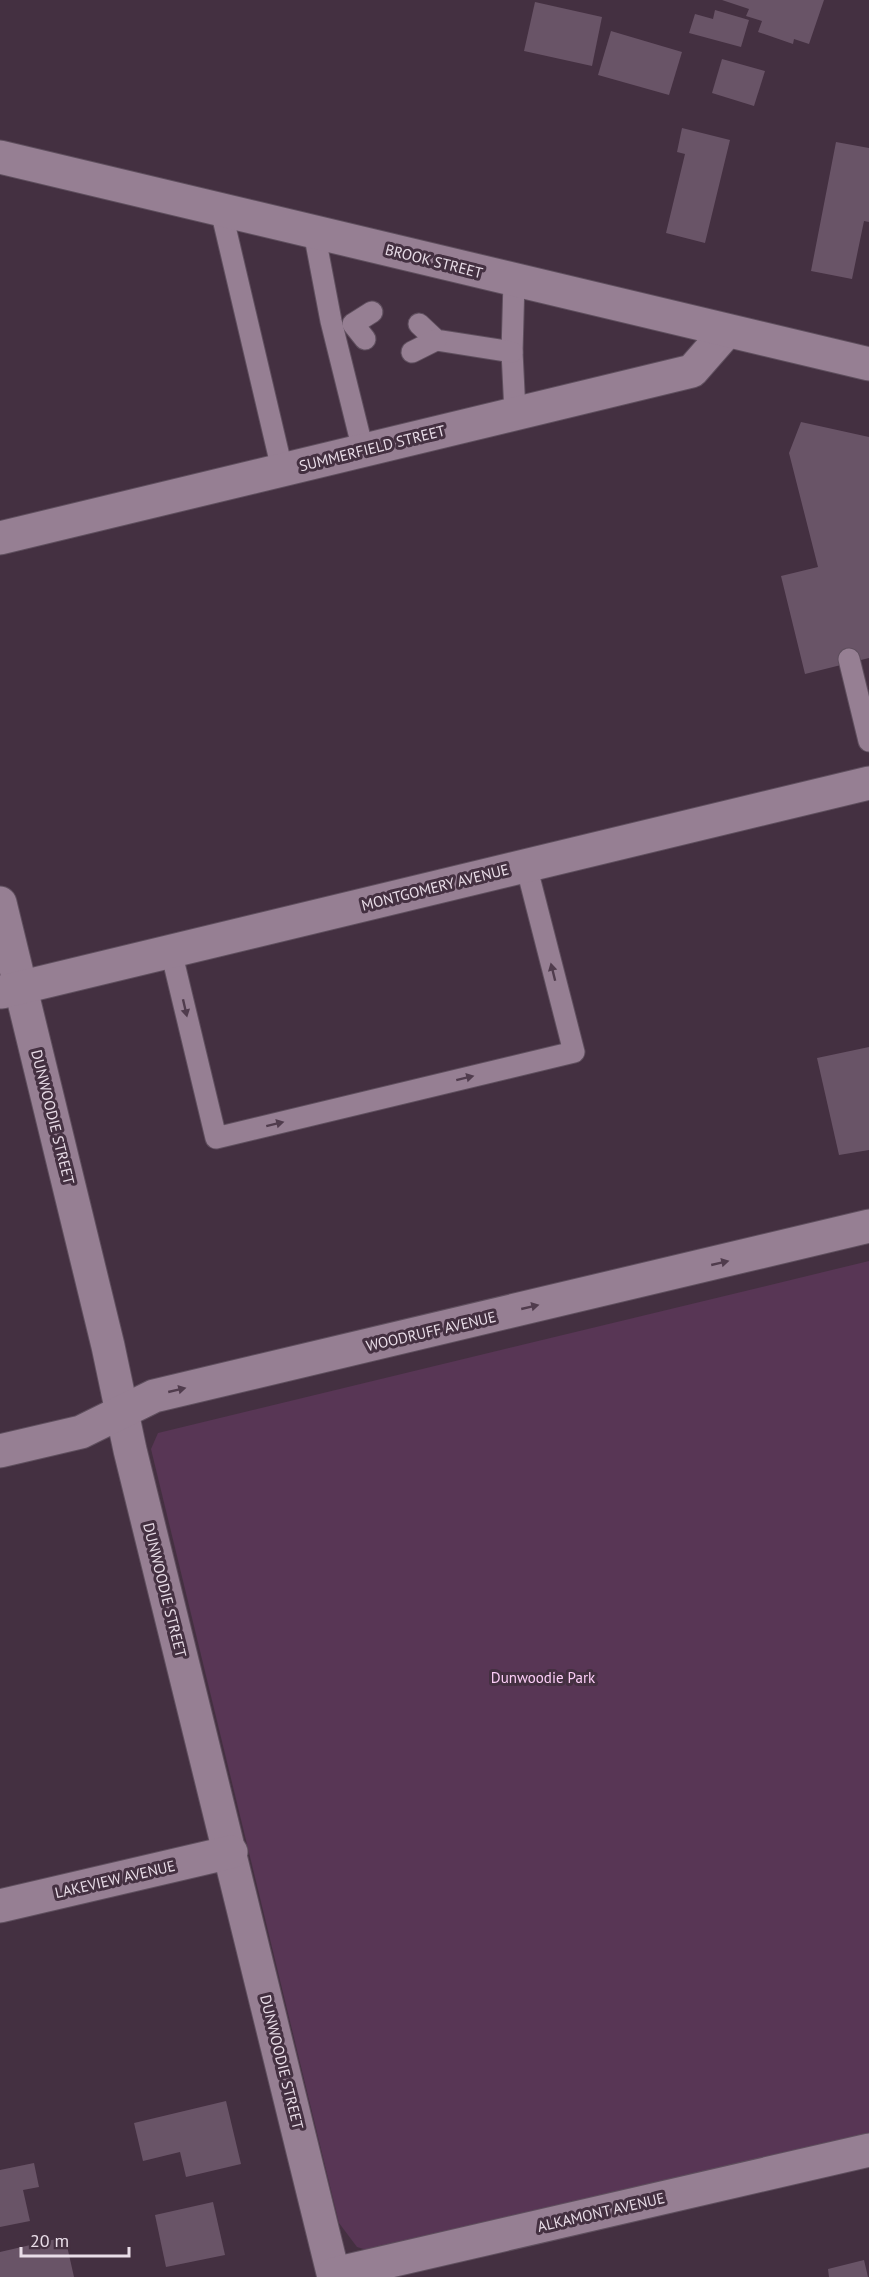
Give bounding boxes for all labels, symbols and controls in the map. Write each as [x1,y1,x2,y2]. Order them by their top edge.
street label: BROOK STREET [383,240,485,282]
street label: SUMMERFIELD STREET [297,421,448,475]
street label: MONTGOMERY AVENUE [359,859,511,915]
one-way arrow [548,963,558,981]
one-way arrow [180,999,190,1017]
street label: DUNWOODIE STREET [27,1048,79,1187]
one-way arrow [455,1073,474,1083]
one-way arrow [266,1119,284,1129]
one-way arrow [711,1257,729,1267]
one-way arrow [521,1302,539,1312]
street label: WOODRUFF AVENUE [364,1307,498,1355]
one-way arrow [167,1385,186,1395]
street label: DUNWOODIE STREET [139,1521,191,1660]
park label: Dunwoodie Park [491,1668,596,1687]
street label: LAKEVIEW AVENUE [53,1856,177,1902]
street label: DUNWOODIE STREET [256,1993,308,2132]
street label: ALKAMONT AVENUE [535,2188,667,2236]
scale bar [21,2220,129,2258]
text: 20 m [30,2229,69,2252]

